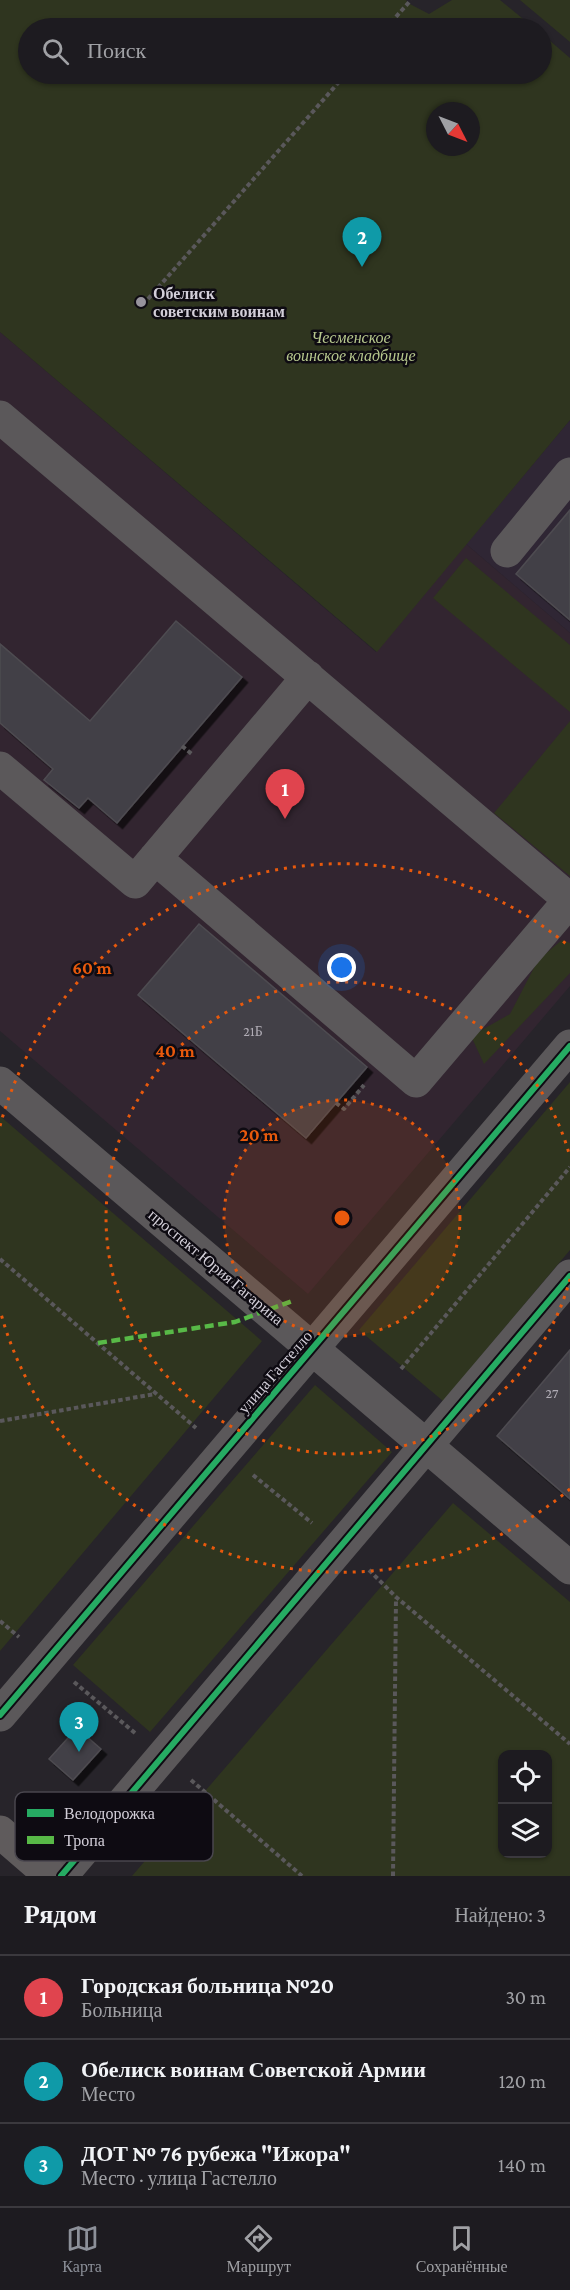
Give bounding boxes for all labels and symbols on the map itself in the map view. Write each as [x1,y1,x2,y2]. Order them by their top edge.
north arrow [426,102,480,156]
pin: 2 [342,218,382,267]
place label: Обелиск советским воинам [153,285,285,320]
marker: Обелиск советским воинам [134,295,148,309]
park label: Чесменское воинское кладбище [286,329,416,365]
pin: 1 [266,770,304,819]
your location [327,953,356,982]
text: 60 m [72,958,112,978]
house number: 21Б [243,1023,263,1039]
text: 40 m [155,1041,195,1061]
text: 20 m [240,1125,279,1145]
street label: проспект Юрия Гагарина [145,1206,287,1329]
centre of rings [332,1208,352,1228]
street label: улица Гастелло [235,1327,316,1417]
house number: 27 [546,1385,559,1401]
pin: 3 [60,1702,98,1752]
legend [15,1792,213,1861]
text: Велодорожка [64,1805,155,1823]
text: Тропа [64,1832,105,1850]

